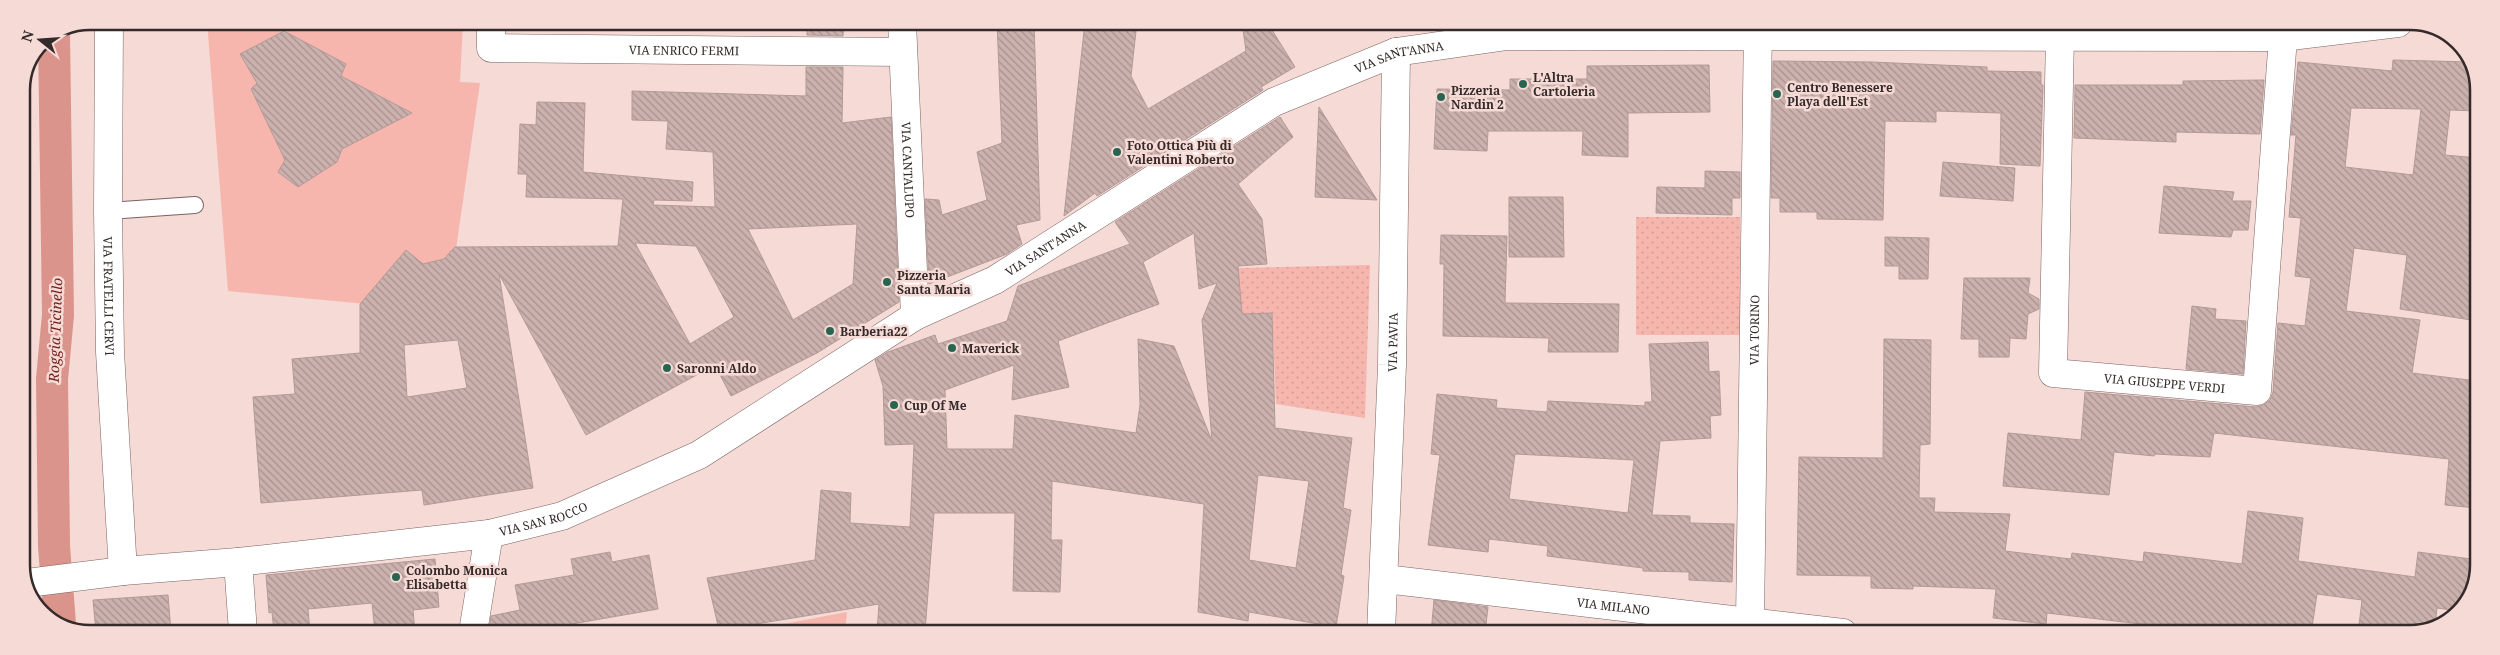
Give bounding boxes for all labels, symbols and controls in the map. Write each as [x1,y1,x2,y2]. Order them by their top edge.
north arrow [15,15,65,65]
text: N [16,28,38,44]
street label: VIA SANT'ANNA [1352,37,1445,77]
street label: VIA ENRICO FERMI [629,41,739,59]
place label: L'Altra Cartoleria [1533,69,1596,100]
marker: L'Altra Cartoleria [1517,78,1529,90]
place label: Centro Benessere Playa dell'Est [1787,79,1893,110]
place label: Pizzeria Nardin 2 [1451,82,1504,113]
marker: Centro Benessere Playa dell'Est [1771,88,1783,100]
marker: Pizzeria Nardin 2 [1435,91,1447,103]
street label: VIA CANTALUPO [898,121,919,219]
place label: Foto Ottica Più di Valentini Roberto [1127,137,1234,168]
marker: Foto Ottica Più di Valentini Roberto [1111,146,1123,158]
street label: VIA SANT'ANNA [1002,216,1089,280]
street label: VIA FRATELLI CERVI [100,236,119,356]
place label: Pizzeria Santa Maria [897,267,971,298]
marker: Pizzeria Santa Maria [881,276,893,288]
water label: Roggia Ticinello [44,277,66,384]
street label: VIA TORINO [1745,295,1763,365]
street label: VIA PAVIA [1383,312,1401,372]
place label: Barberia22 [840,323,908,340]
marker: Barberia22 [824,325,836,337]
place label: Maverick [962,340,1020,357]
marker: Maverick [946,342,958,354]
place label: Saronni Aldo [677,360,757,377]
marker: Saronni Aldo [661,362,673,374]
street label: VIA GIUSEPPE VERDI [2103,369,2226,397]
place label: Cup Of Me [904,397,967,414]
marker: Cup Of Me [888,399,900,411]
street label: VIA SAN ROCCO [497,497,590,540]
place label: Colombo Monica Elisabetta [406,562,508,593]
marker: Colombo Monica Elisabetta [390,571,402,583]
street label: VIA MILANO [1576,593,1651,619]

